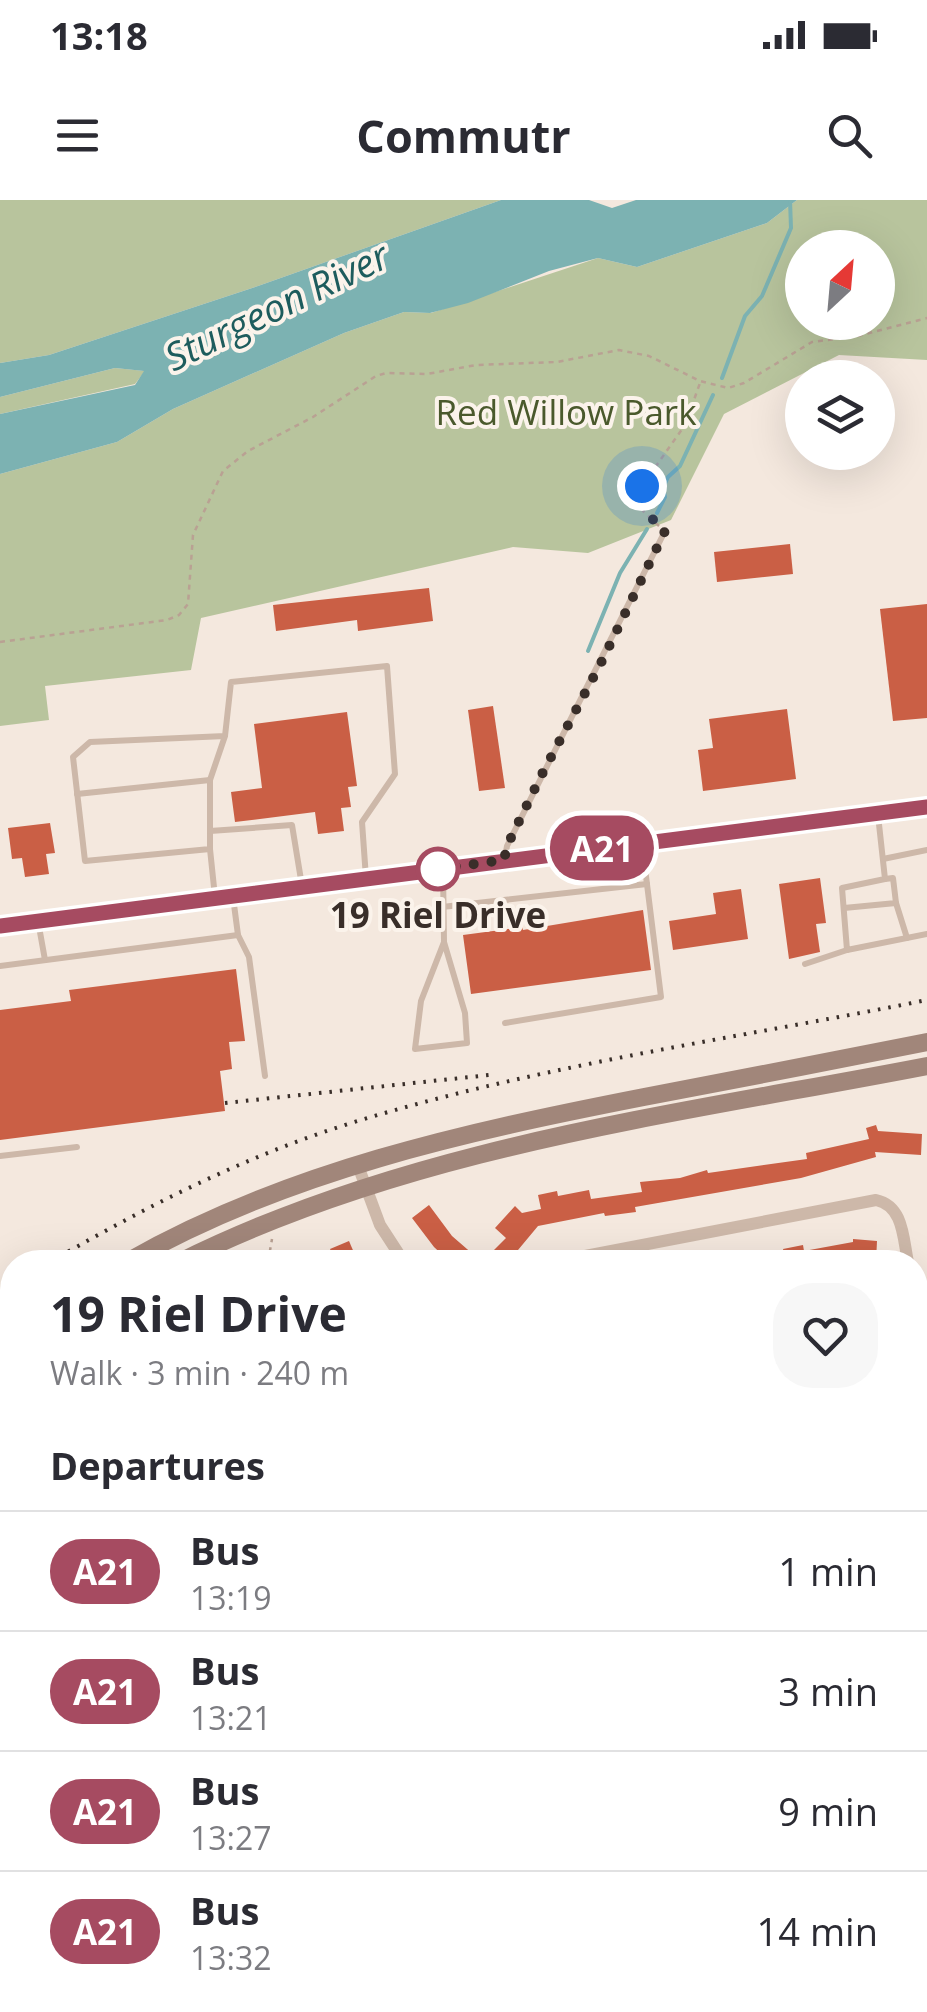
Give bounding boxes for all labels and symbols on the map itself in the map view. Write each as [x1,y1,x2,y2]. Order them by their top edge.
water label: Sturgeon River [155,228,399,382]
north arrow [785,230,895,340]
park label: Red Willow Park [435,388,697,435]
your location [617,461,667,511]
line badge: A21 [544,816,660,880]
marker: 19 Riel Drive [417,848,459,890]
place label: 19 Riel Drive [330,891,546,938]

